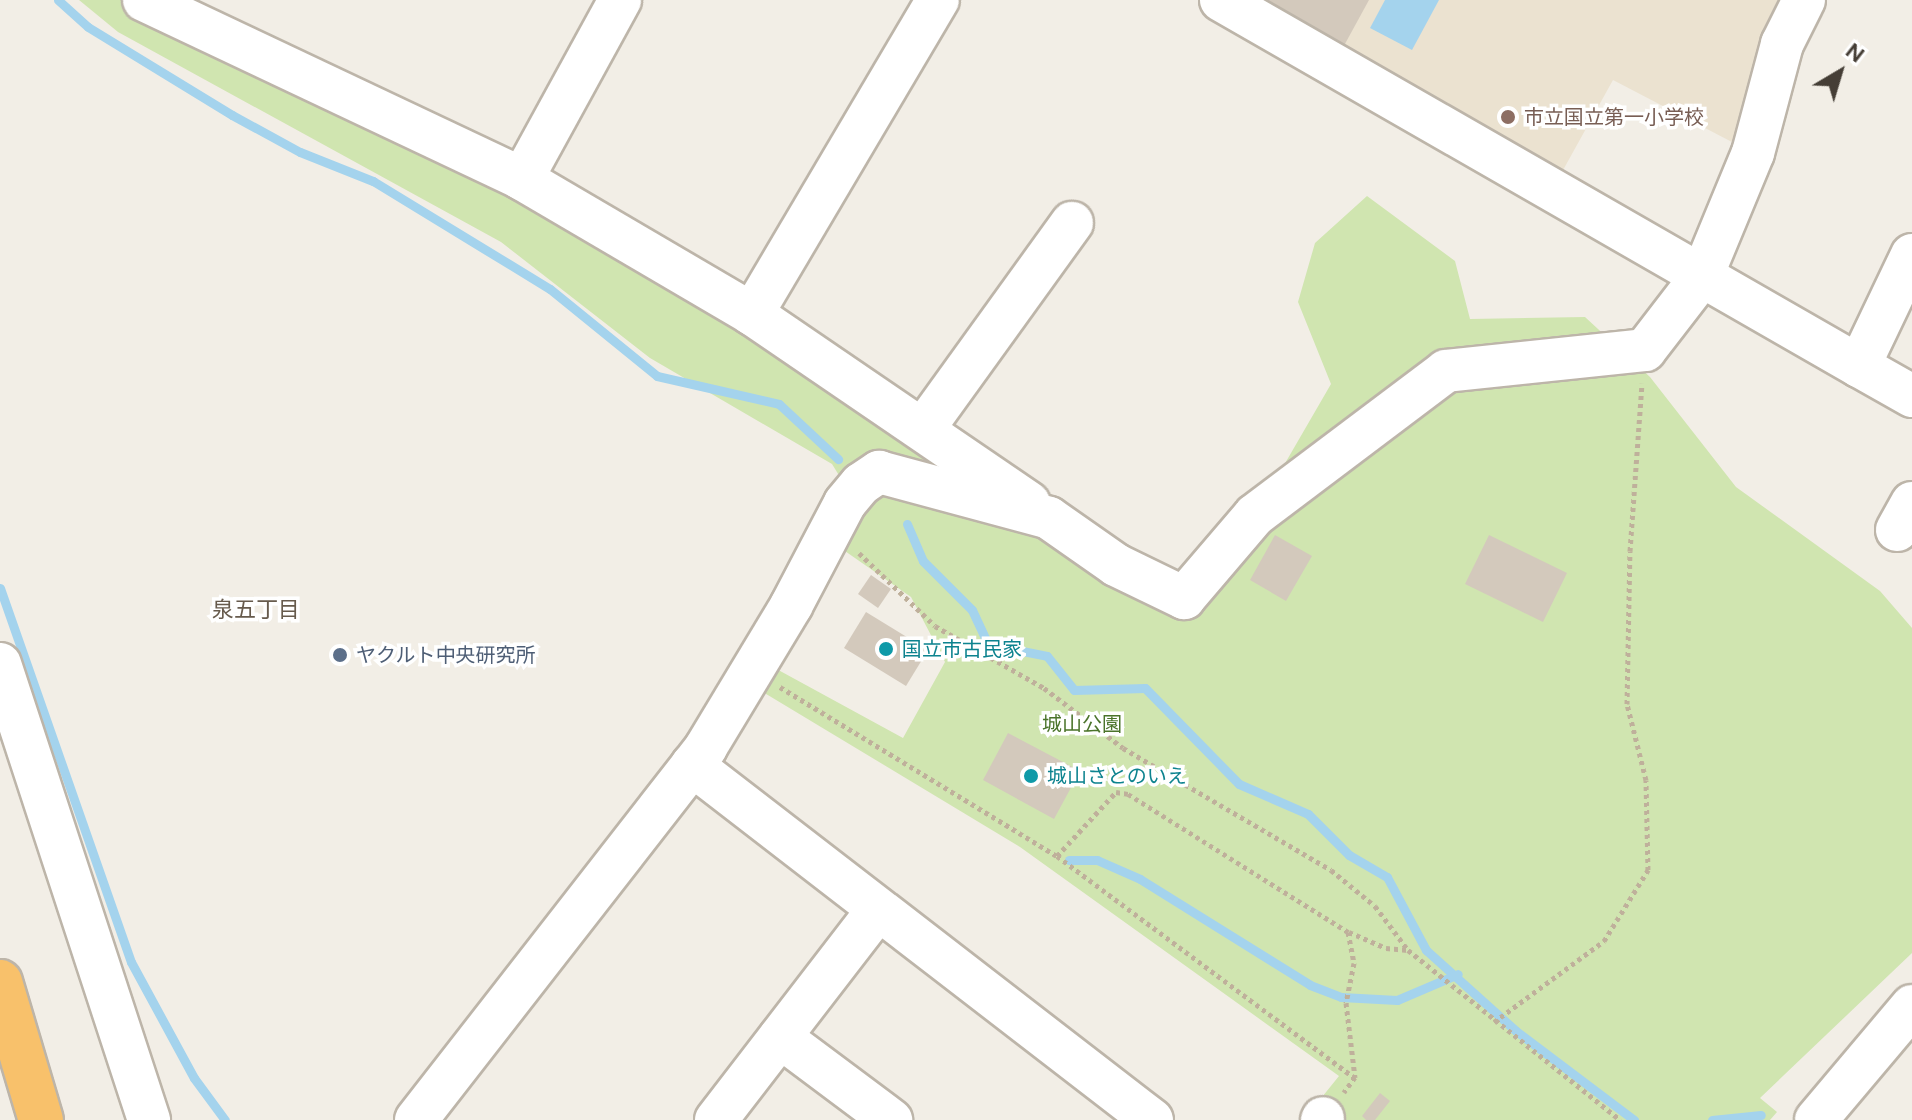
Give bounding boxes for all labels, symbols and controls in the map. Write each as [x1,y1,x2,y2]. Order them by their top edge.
north arrow [1800,32,1880,112]
text: N [1840,36,1870,69]
place label: 市立国立第一小学校 [1524,105,1704,129]
marker: 市立国立第一小学校 [1499,108,1517,126]
district label: 泉五丁目 [212,597,300,623]
place label: 国立市古民家 [902,637,1022,661]
marker: 国立市古民家 [877,640,895,658]
place label: ヤクルト中央研究所 [356,643,536,667]
marker: ヤクルト中央研究所 [331,646,349,664]
park label: 城山公園 [1042,712,1122,736]
place label: 城山さとのいえ [1047,764,1187,788]
marker: 城山さとのいえ [1022,767,1040,785]

